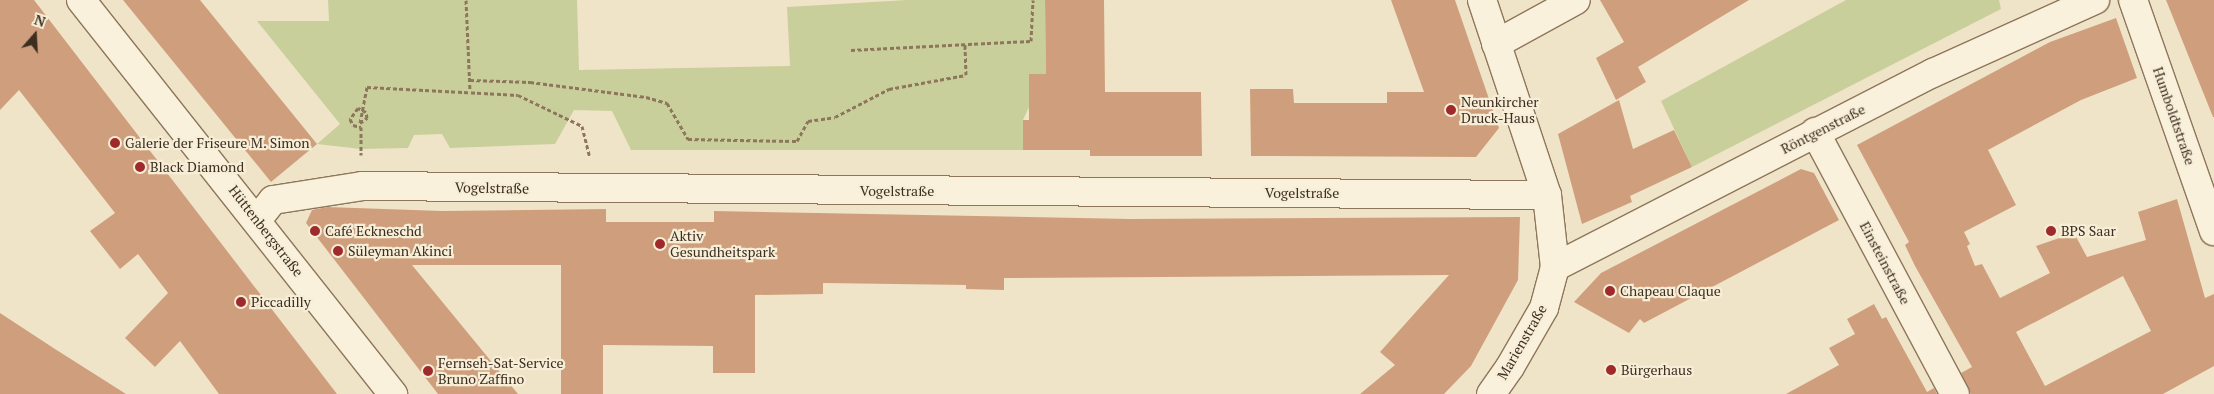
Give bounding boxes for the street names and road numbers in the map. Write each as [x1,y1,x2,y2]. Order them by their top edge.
street label: Humboldtstraße [2149,65,2199,167]
street label: Röntgenstraße [1778,101,1868,157]
street label: Vogelstraße [455,179,529,197]
street label: Hüttenbergstraße [225,182,307,280]
street label: Vogelstraße [860,183,934,199]
street label: Vogelstraße [1265,185,1339,201]
street label: Einsteinstraße [1856,219,1914,307]
street label: Marienstraße [1494,301,1550,383]

